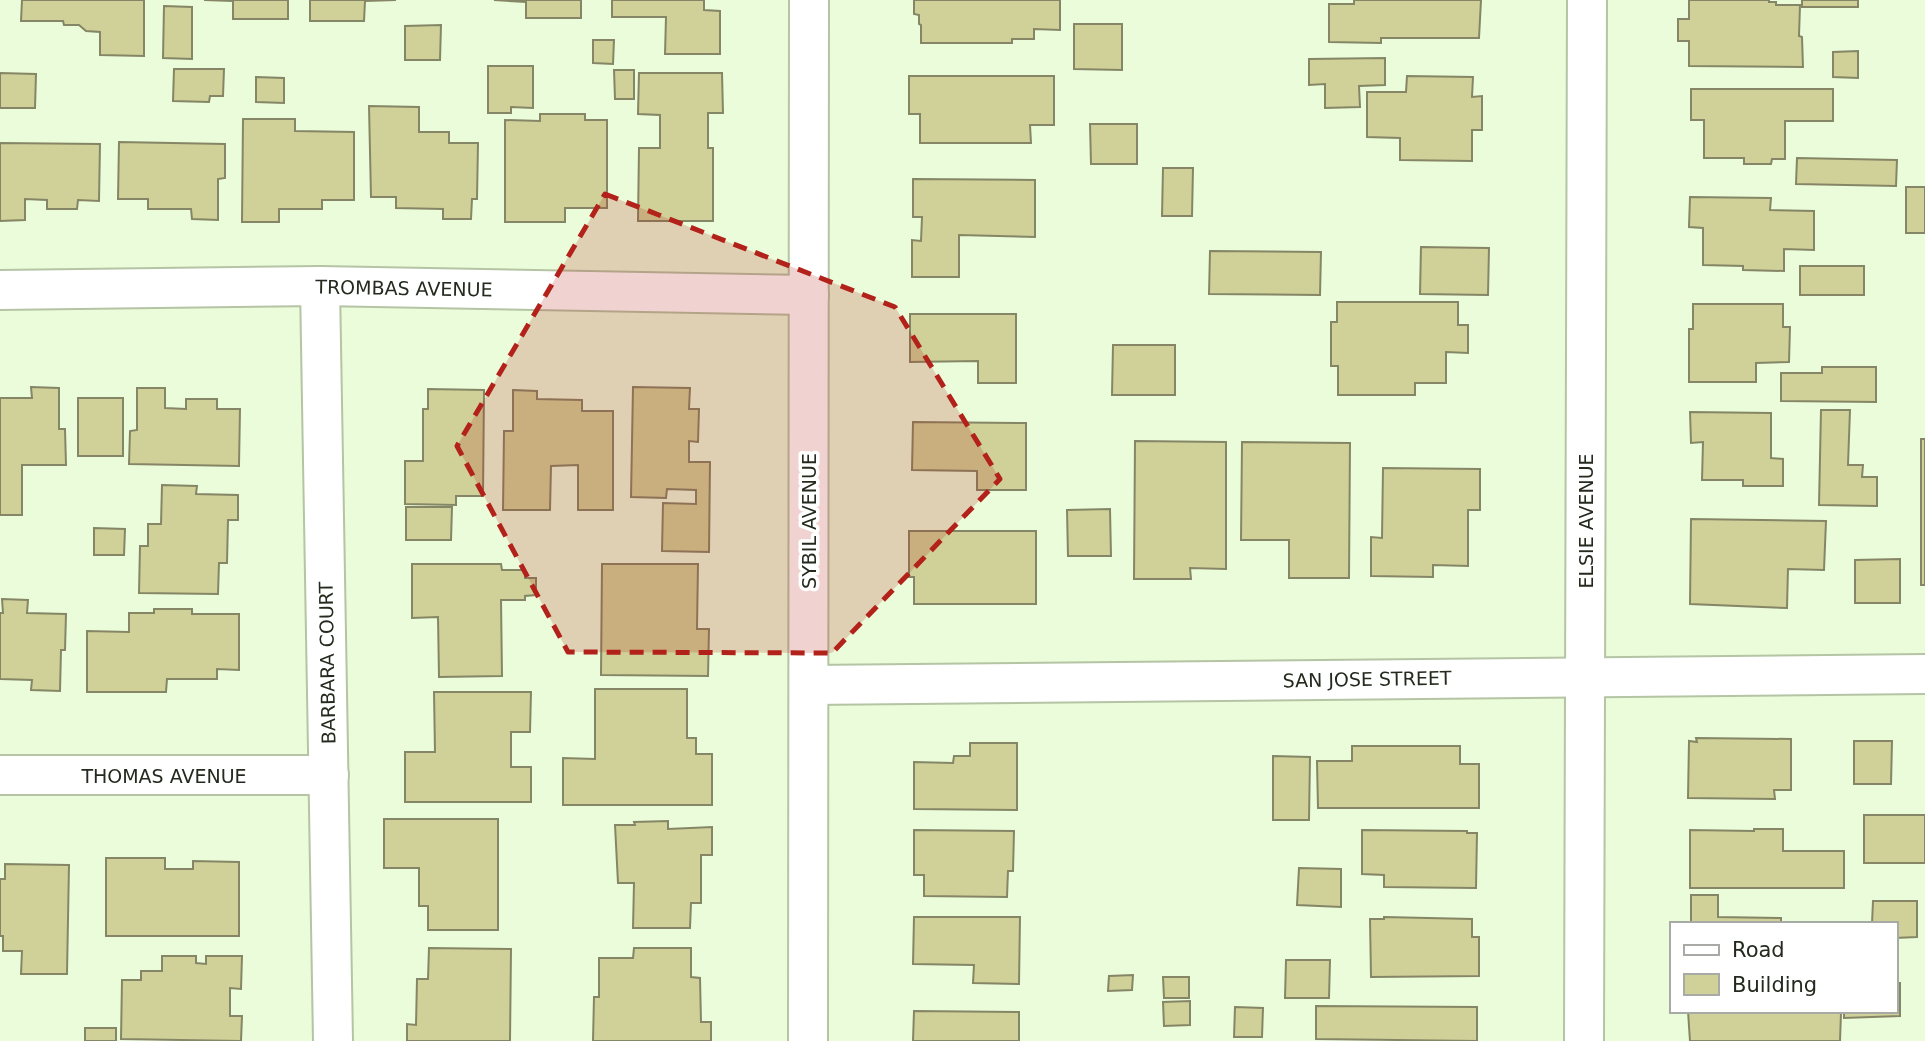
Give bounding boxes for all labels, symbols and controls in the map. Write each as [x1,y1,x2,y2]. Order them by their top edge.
street label: TROMBAS AVENUE [314,275,493,301]
street label: SYBIL AVENUE [798,453,820,589]
street label: ELSIE AVENUE [1575,453,1597,589]
street label: BARBARA COURT [315,581,339,744]
street label: SAN JOSE STREET [1282,667,1452,691]
street label: THOMAS AVENUE [80,765,247,787]
legend [1670,922,1897,1013]
text: Road [1732,938,1785,962]
text: Building [1732,973,1817,997]

